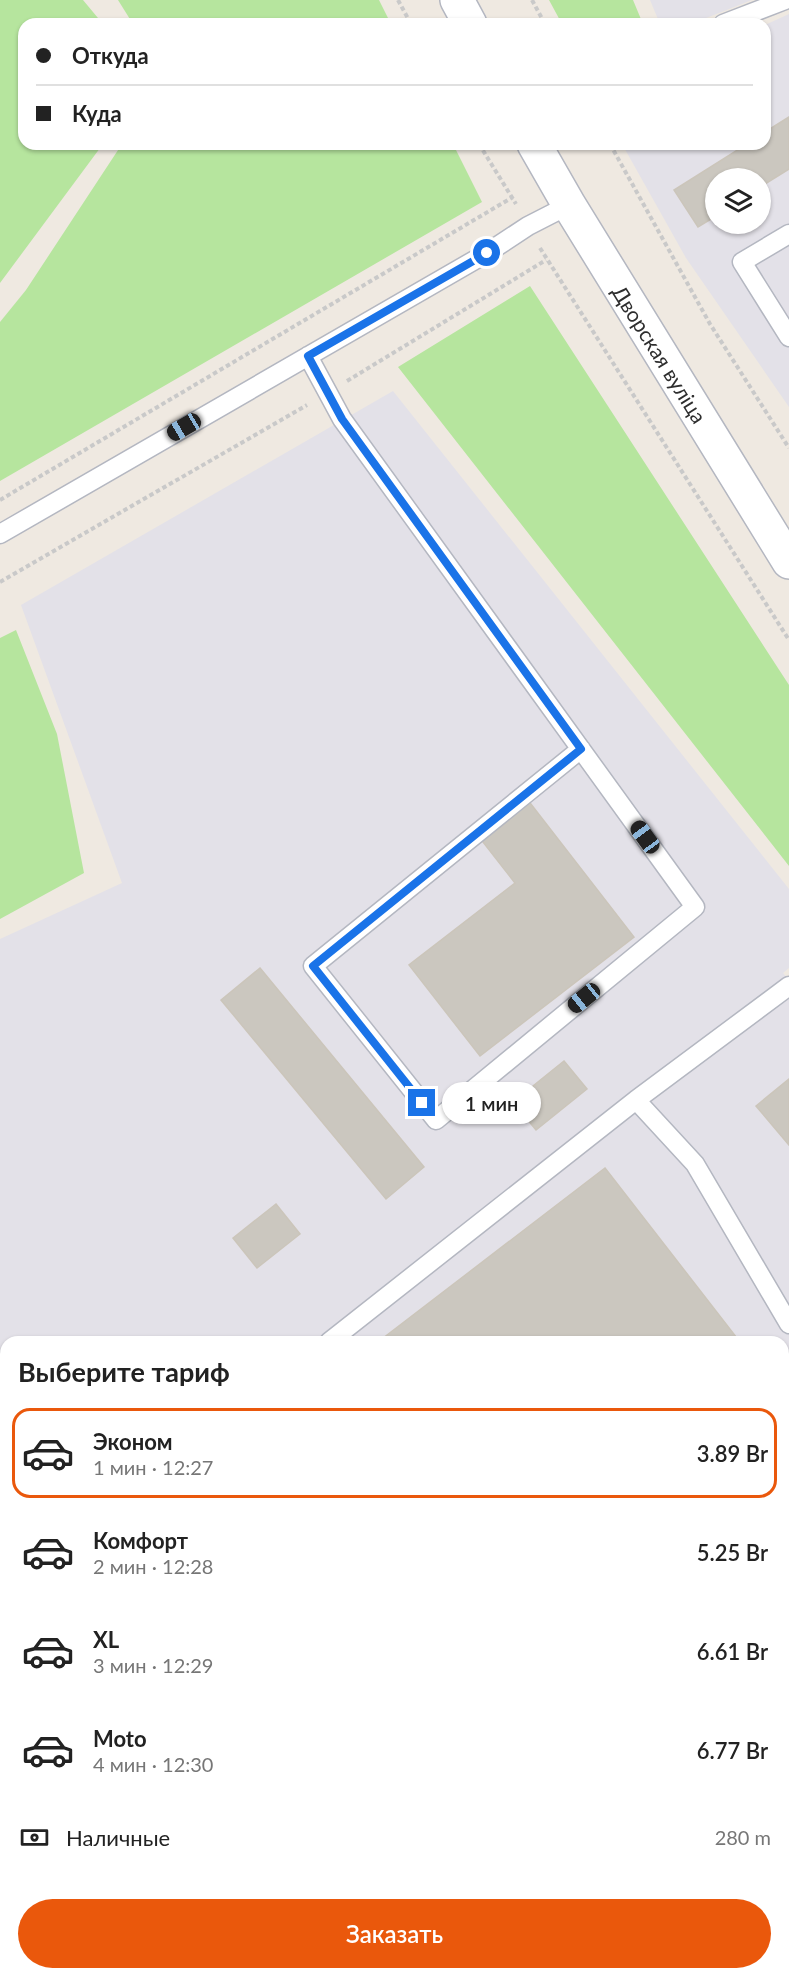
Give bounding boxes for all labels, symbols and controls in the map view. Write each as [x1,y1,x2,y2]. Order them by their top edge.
text: Откуда [72,42,149,69]
text: Куда [72,100,122,127]
map controls [705,168,771,234]
button: layers [705,168,771,234]
route start [473,239,500,266]
street label: Дворская вуліца [608,280,712,428]
car [164,410,204,444]
car [627,817,663,857]
car [564,980,604,1016]
callout: 1 мин [443,1082,542,1124]
route end [408,1089,435,1116]
text: 1 мин [465,1091,518,1115]
text: Выберите тариф [18,1355,230,1388]
icon: car [21,1426,75,1480]
text: Эконом [93,1428,173,1455]
text: 3.89 Br [697,1440,768,1467]
text: 1 мин · 12:27 [93,1455,213,1479]
icon: car [21,1525,75,1579]
text: Комфорт [93,1527,188,1554]
text: 5.25 Br [697,1539,768,1566]
text: 2 мин · 12:28 [93,1554,213,1578]
icon: car [21,1624,75,1678]
text: XL [93,1626,119,1653]
text: 6.61 Br [697,1638,768,1665]
text: 3 мин · 12:29 [93,1653,213,1677]
icon: car [21,1723,75,1777]
text: Moto [93,1725,147,1752]
text: 6.77 Br [697,1737,768,1764]
text: 4 мин · 12:30 [93,1752,213,1776]
icon: cash [18,1821,51,1854]
text: Наличные [66,1824,170,1851]
text: 280 m [715,1825,771,1849]
button: Заказать [18,1899,771,1968]

